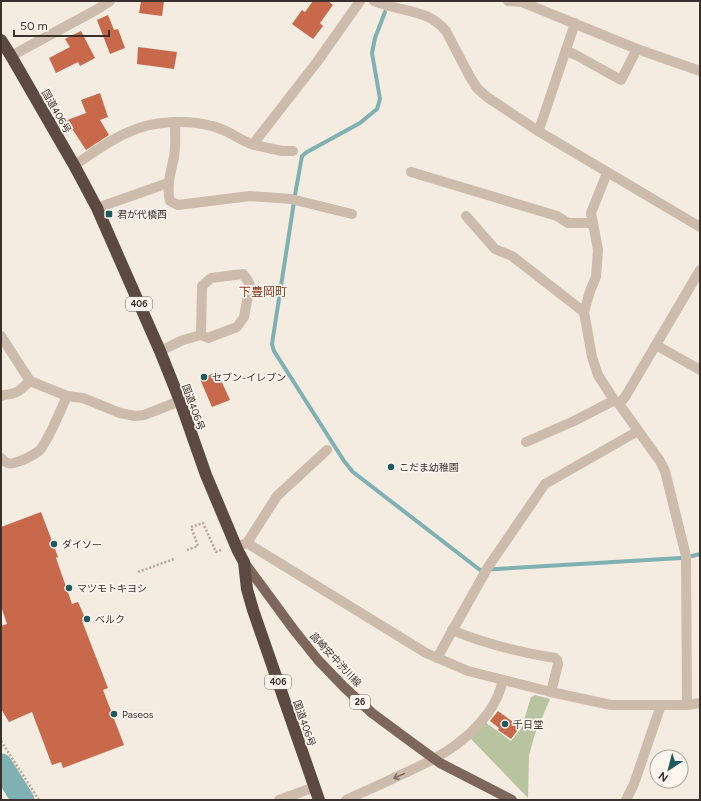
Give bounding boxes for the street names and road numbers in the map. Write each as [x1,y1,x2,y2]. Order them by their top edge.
street label: 国道406号 [39,87,74,135]
road number: 406 [126,297,152,311]
street label: 国道406号 [179,382,208,432]
street label: 高崎安中渋川線 [307,629,364,689]
road number: 406 [265,675,291,689]
road number: 26 [350,695,370,709]
street label: 国道406号 [291,698,319,748]

